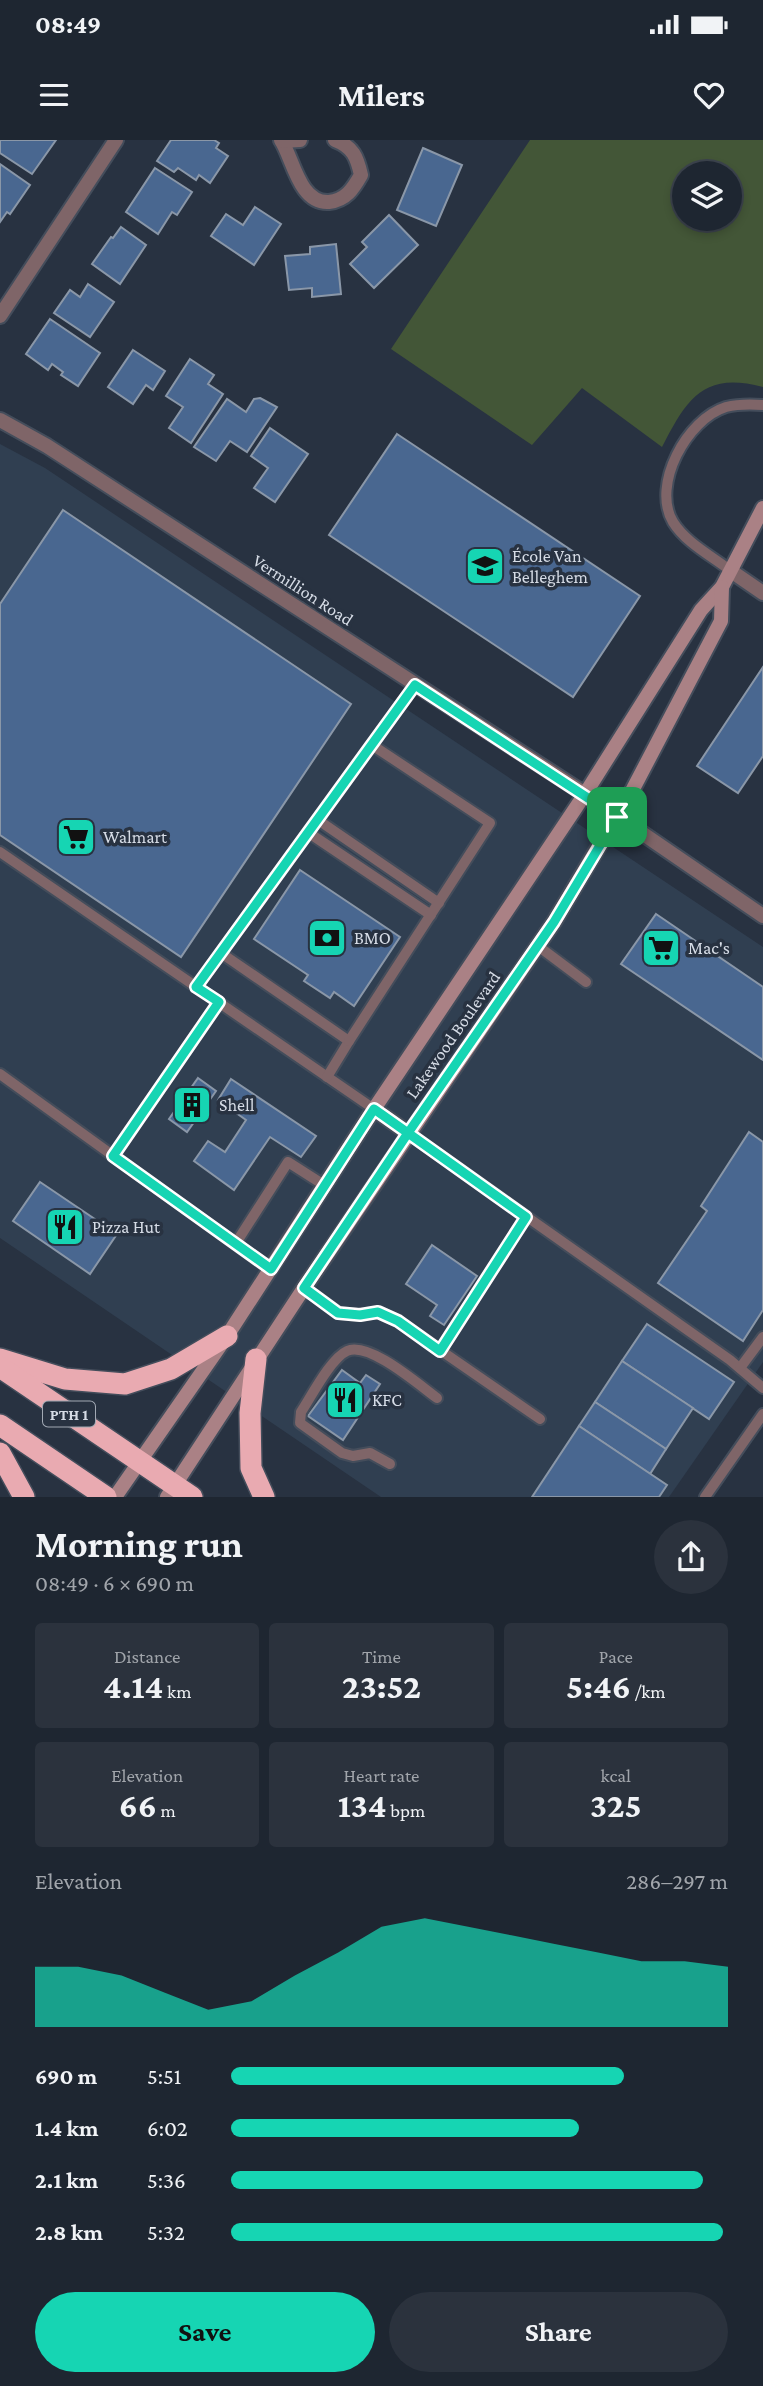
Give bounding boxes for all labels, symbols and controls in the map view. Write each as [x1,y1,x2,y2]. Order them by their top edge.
text: 08:49 [35,10,101,39]
icon: menu [35,76,73,114]
icon: heart [690,76,728,114]
text: Milers [338,77,425,113]
map controls [672,161,742,231]
button: layers [672,161,742,231]
school or university icon: École Van Belleghem [464,545,506,587]
place label: École Van Belleghem [512,546,588,587]
street label: Vermillion Road [249,550,357,630]
pin [587,787,647,847]
icon: arrive [598,798,636,836]
supermarket icon: Walmart [55,816,97,858]
place label: Walmart [103,827,168,847]
bank icon: BMO [306,917,348,959]
supermarket icon: Mac's [640,927,682,969]
place label: BMO [354,928,391,948]
place label: Mac's [688,938,730,958]
street label: Lakewood Boulevard [402,967,505,1102]
building icon: Shell [171,1084,213,1126]
place label: Shell [219,1095,255,1115]
restaurant icon: Pizza Hut [44,1206,86,1248]
place label: Pizza Hut [92,1217,161,1237]
restaurant icon: KFC [324,1379,366,1421]
place label: KFC [372,1390,402,1410]
road number: PTH 1 [43,1402,95,1426]
button: share [654,1520,728,1594]
text: Morning run [35,1523,243,1565]
text: 08:49 · 6 × 690 m [35,1570,194,1596]
text: Distance [114,1646,180,1667]
text: Time [362,1646,401,1667]
text: Pace [599,1646,633,1667]
text: 4.14 [103,1667,164,1706]
text: 23:52 [342,1667,421,1706]
text: 5:46 [566,1667,631,1706]
text: km [164,1681,191,1702]
text: /km [631,1681,666,1702]
text: Elevation [111,1765,183,1786]
text: Heart rate [344,1765,419,1786]
text: kcal [601,1765,631,1786]
text: 66 [119,1786,157,1825]
text: 134 [338,1786,387,1825]
text: 325 [590,1786,642,1825]
text: m [157,1800,176,1821]
text: bpm [387,1800,425,1821]
text: Elevation [35,1868,122,1894]
text: 286–297 m [626,1868,728,1894]
text: 690 m [35,2063,97,2089]
text: 5:51 [147,2063,181,2089]
text: 1.4 km [35,2115,98,2141]
text: 6:02 [147,2115,188,2141]
text: 2.1 km [35,2167,98,2193]
text: 5:36 [147,2167,186,2193]
text: 2.8 km [35,2219,103,2245]
text: 5:32 [147,2219,185,2245]
button: Save [35,2292,375,2372]
button: Share [389,2292,728,2372]

